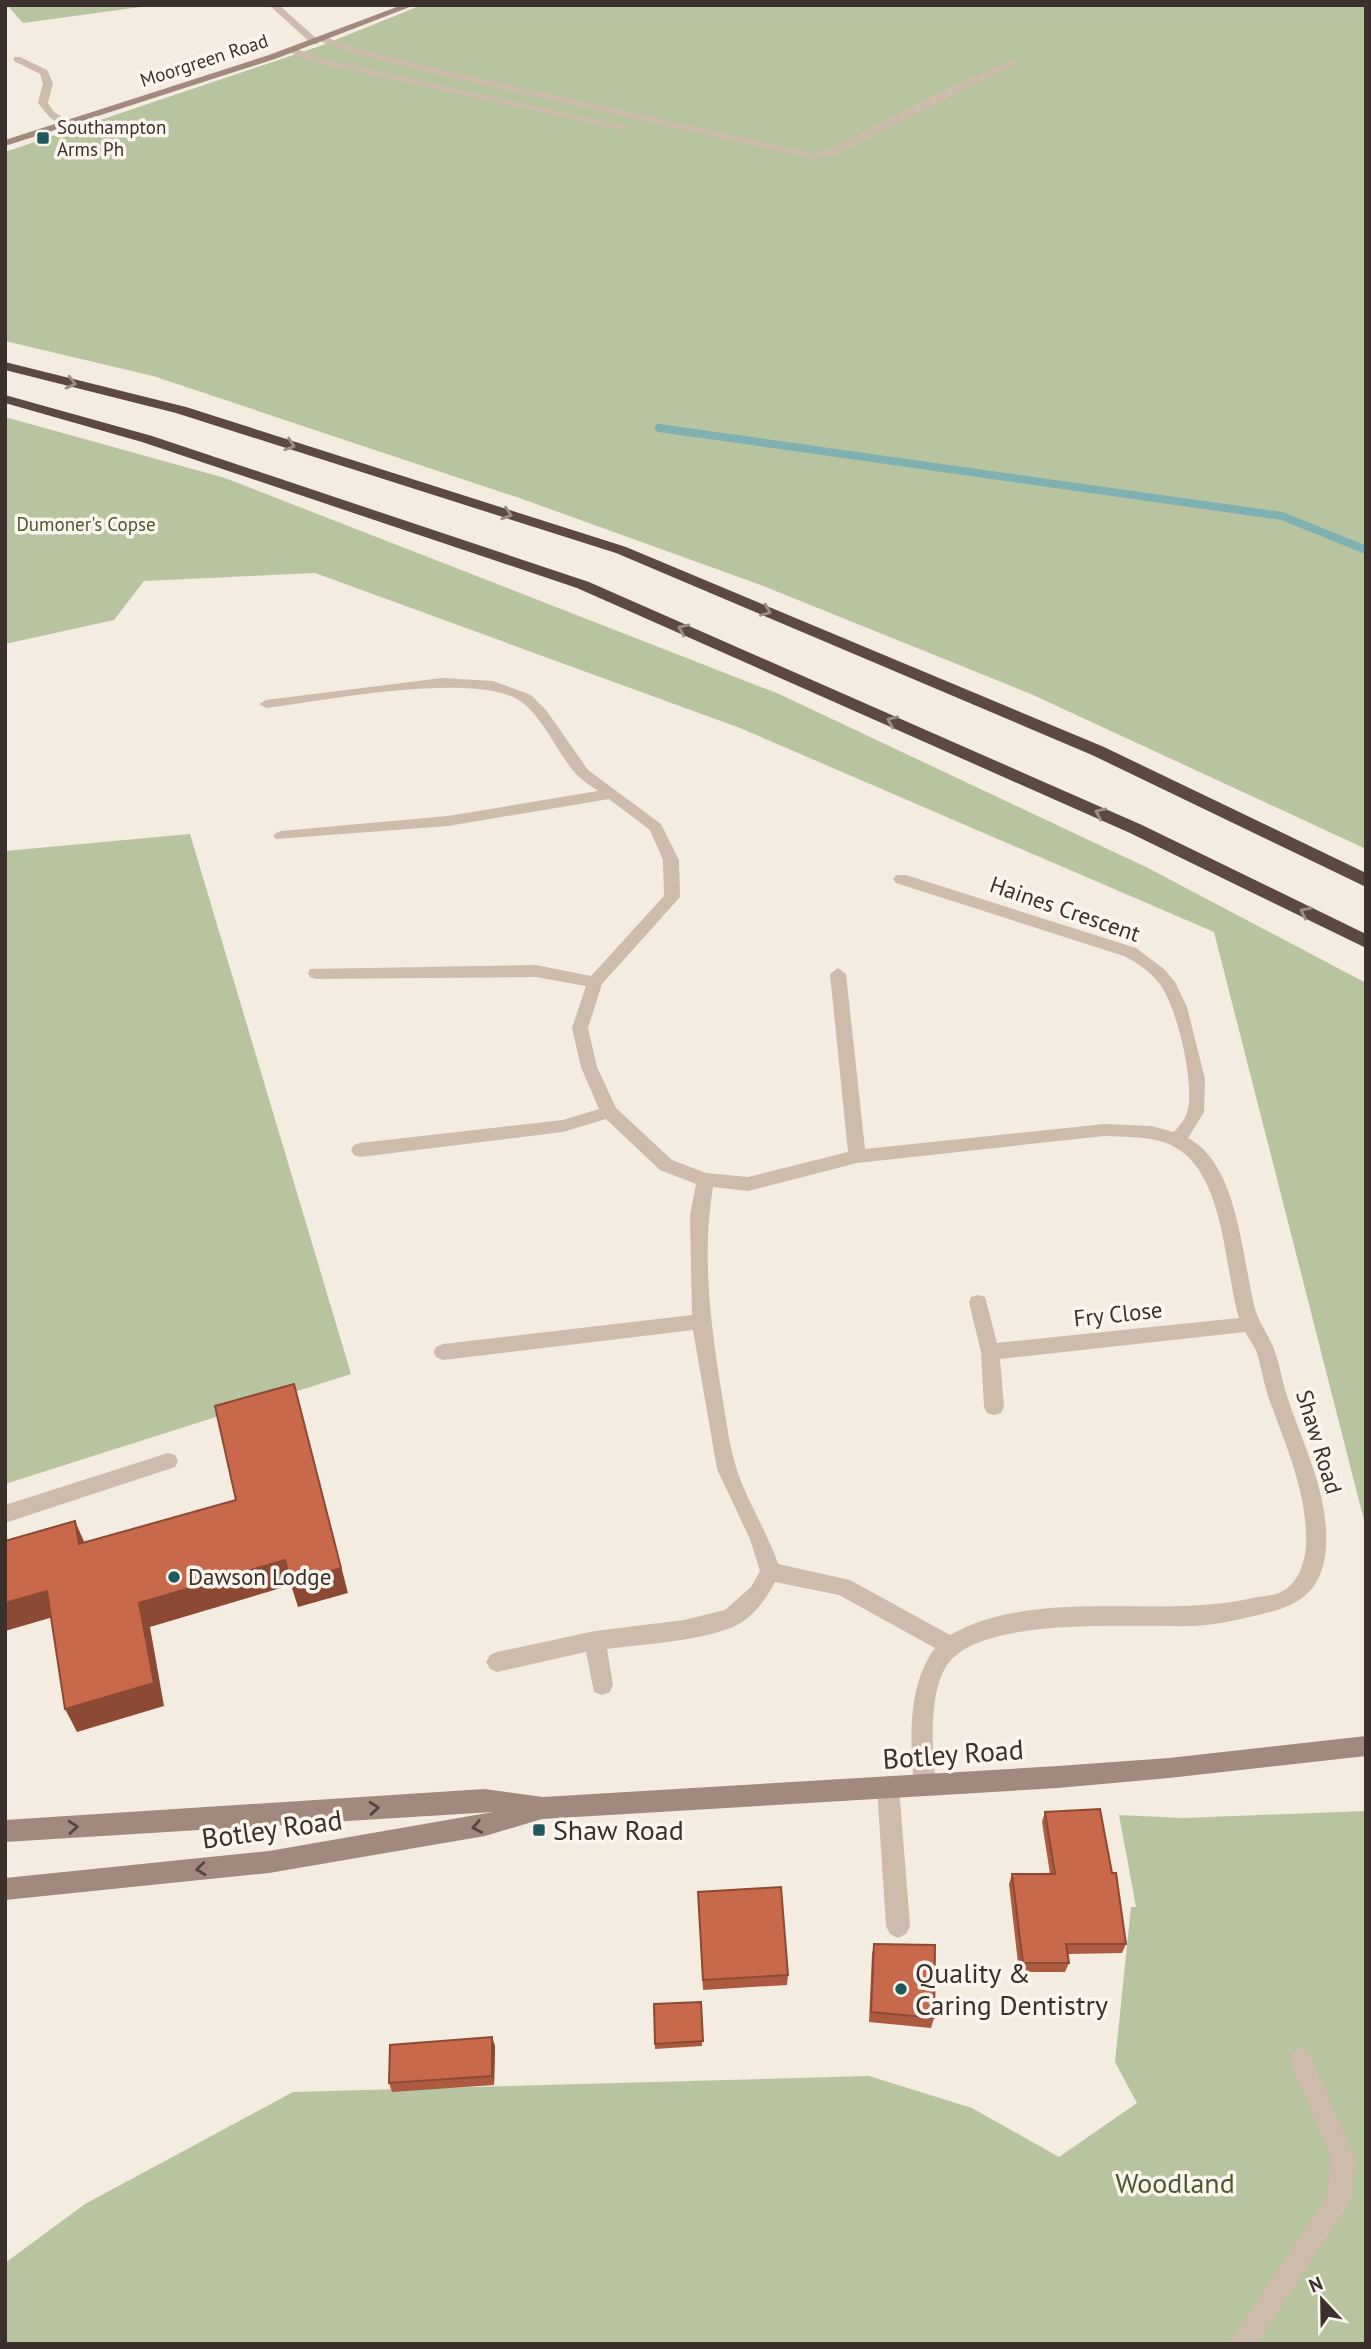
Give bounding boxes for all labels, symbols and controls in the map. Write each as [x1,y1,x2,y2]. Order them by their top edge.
street label: Moorgreen Road [137,28,271,92]
place label: Southampton Arms Ph [57,115,166,161]
marker: Southampton Arms Ph [35,130,51,146]
one-way arrow [65,375,77,389]
one-way arrow [283,437,296,451]
one-way arrow [500,506,513,520]
park label: Dumoner's Copse [16,512,156,536]
one-way arrow [758,603,771,617]
one-way arrow [678,624,690,638]
one-way arrow [886,715,899,729]
one-way arrow [1094,807,1107,821]
street label: Haines Crescent [986,869,1144,948]
one-way arrow [1300,906,1312,920]
street label: Fry Close [1072,1294,1164,1333]
street label: Shaw Road [1290,1386,1349,1497]
place label: Dawson Lodge [188,1562,331,1591]
marker: Dawson Lodge [166,1569,182,1585]
street label: Botley Road [881,1730,1025,1777]
street label: Botley Road [199,1800,345,1857]
one-way arrow [369,1800,380,1815]
place label: Shaw Road [553,1811,684,1848]
one-way arrow [471,1818,483,1833]
one-way arrow [68,1820,79,1835]
marker: Shaw Road [531,1822,547,1838]
one-way arrow [195,1862,207,1877]
place label: Quality & Caring Dentistry [915,1954,1108,2023]
marker: Quality & Caring Dentistry [893,1981,909,1997]
park label: Woodland [1115,2164,1235,2201]
north arrow [1287,2265,1357,2335]
text: N [1305,2271,1326,2298]

